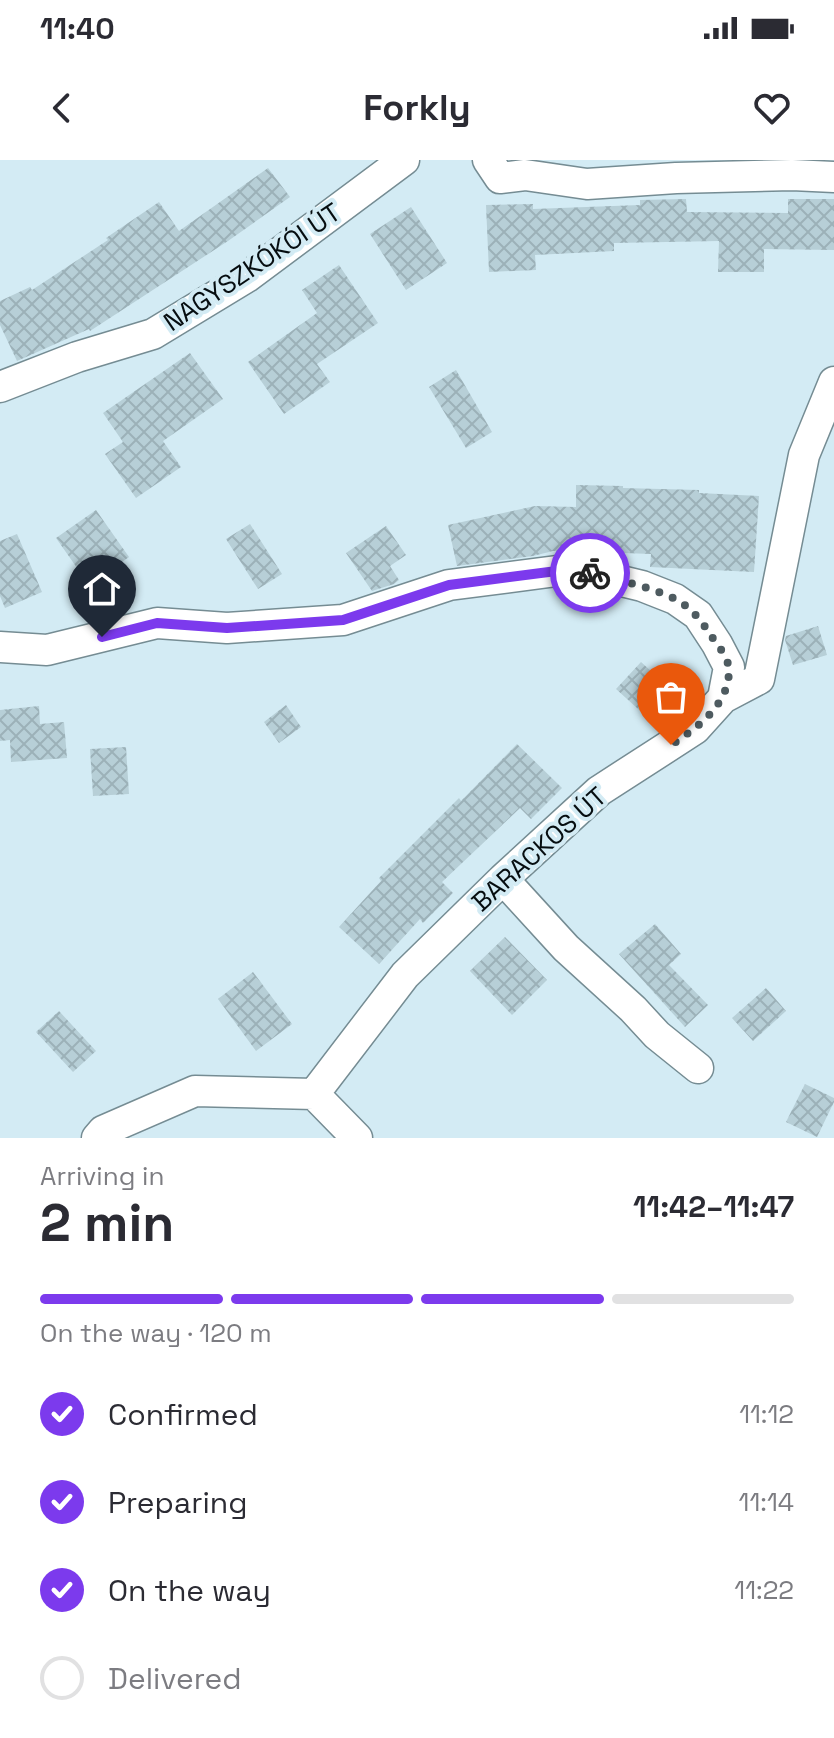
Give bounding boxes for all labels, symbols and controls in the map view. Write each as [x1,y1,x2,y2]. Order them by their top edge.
text: 11:40 [40,9,115,48]
text: Forkly [363,85,471,131]
icon: back [40,86,84,130]
icon: heart [750,86,794,130]
street label: NAGYSZKÓKÓI ÚT [157,195,347,339]
courier [550,533,630,613]
icon: bike [568,551,612,595]
pin [68,555,136,637]
icon: home [80,567,124,611]
pin [637,663,705,745]
icon: bag [649,675,693,719]
street label: BARACKOS ÚT [464,779,614,919]
text: Arriving in [40,1159,164,1193]
text: 11:42–11:47 [633,1187,794,1226]
text: 2 min [40,1190,174,1256]
text: On the way · 120 m [40,1316,272,1350]
icon: check [40,1392,84,1436]
text: Confirmed [108,1395,258,1434]
text: 11:12 [739,1397,794,1431]
icon: check [40,1480,84,1524]
text: Preparing [108,1483,247,1522]
text: 11:14 [739,1485,794,1519]
icon: check [40,1568,84,1612]
text: On the way [108,1571,271,1610]
text: 11:22 [734,1573,794,1607]
text: Delivered [108,1659,242,1698]

